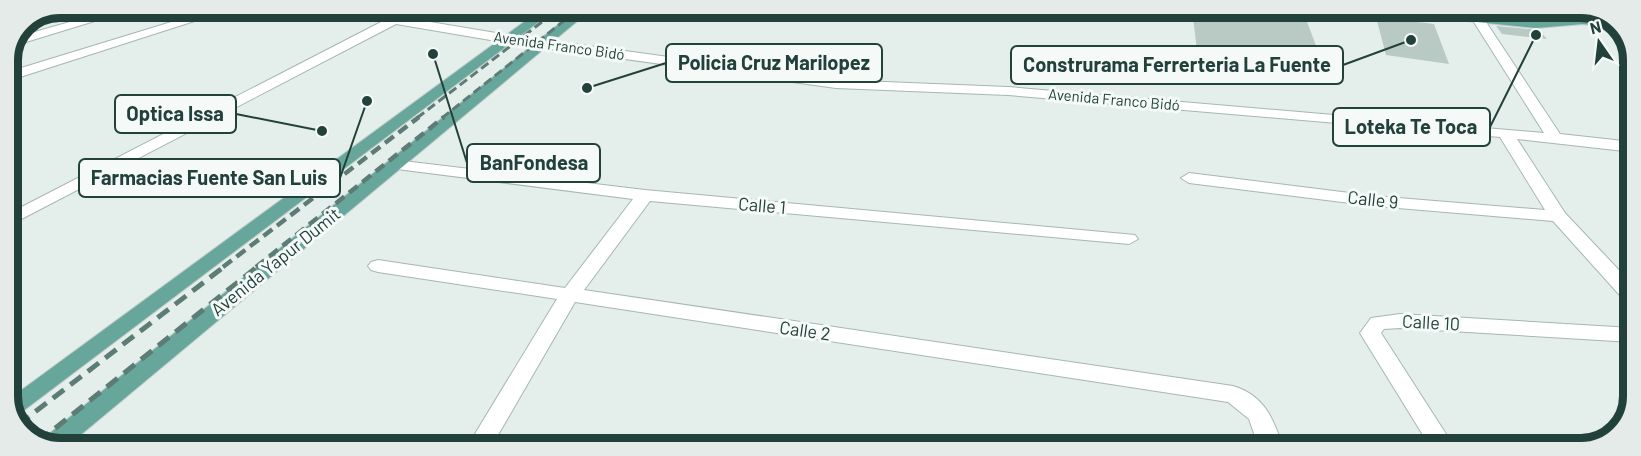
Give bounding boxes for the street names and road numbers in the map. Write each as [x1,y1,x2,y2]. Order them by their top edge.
street label: Avenida Franco Bidó [492,27,626,63]
street label: Avenida Franco Bidó [1047,84,1181,114]
street label: Calle 9 [1347,185,1400,213]
street label: Calle 1 [737,192,787,218]
street label: Avenida Yapur Dumit [206,202,344,320]
street label: Calle 10 [1402,309,1461,335]
street label: Calle 2 [778,316,832,344]

